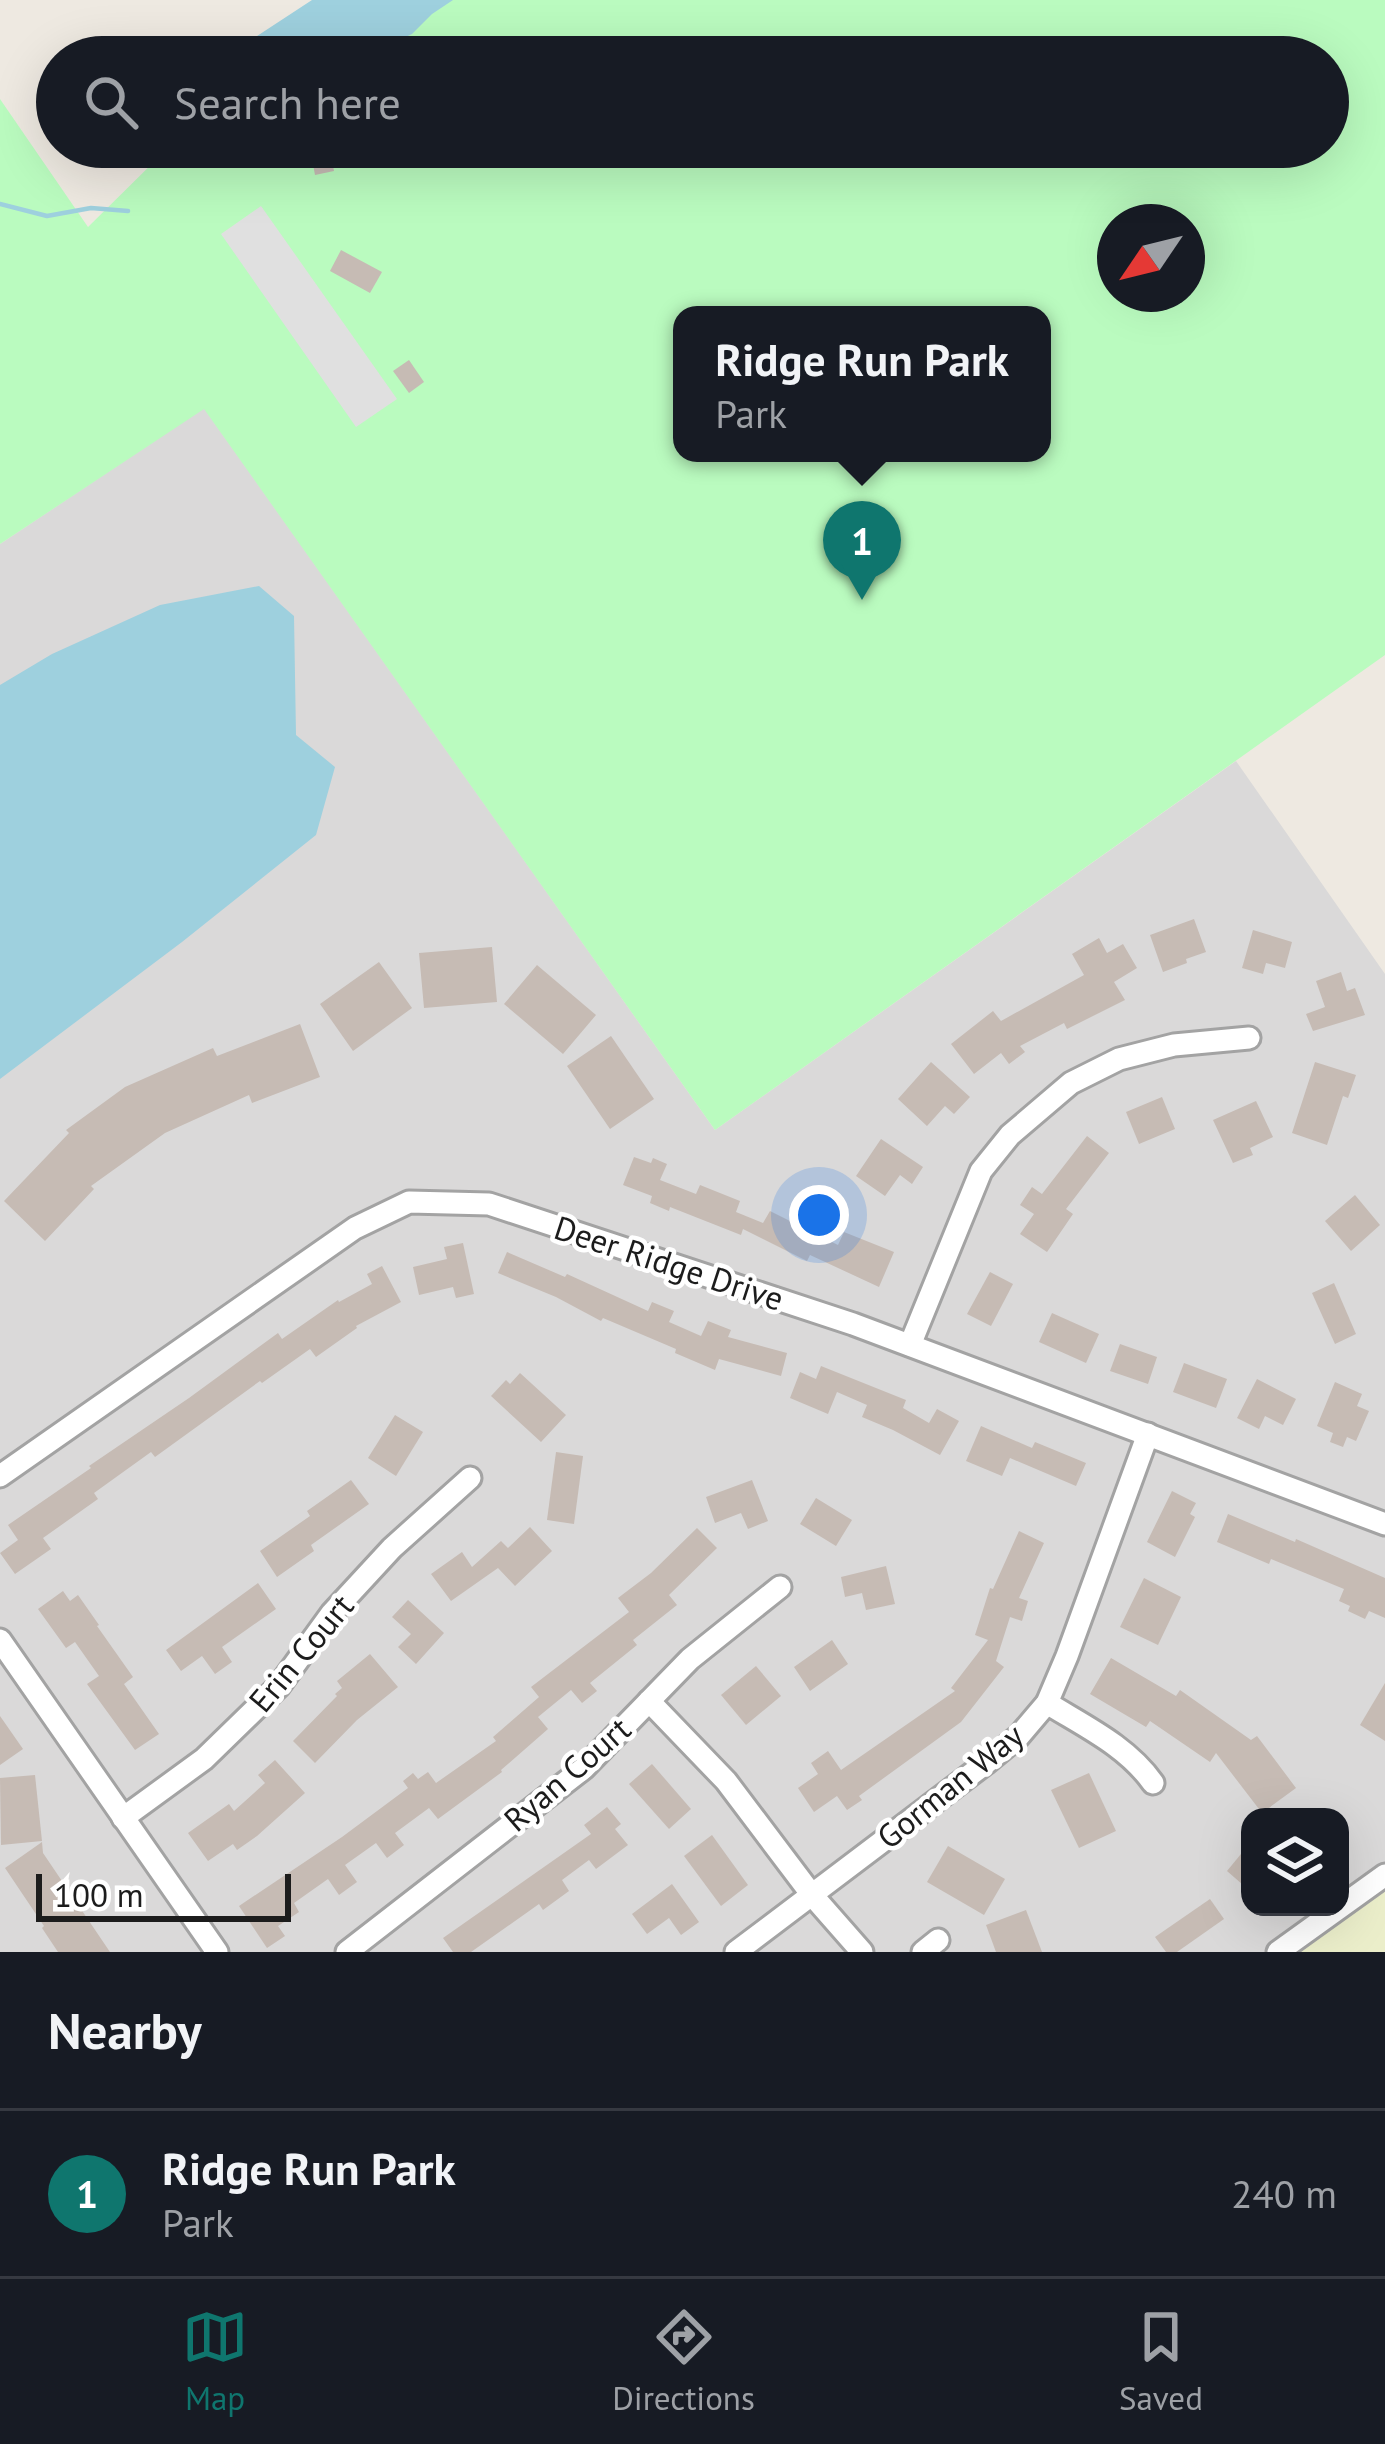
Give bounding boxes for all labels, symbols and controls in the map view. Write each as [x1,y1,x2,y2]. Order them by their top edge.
search box [36,36,1349,168]
icon: search [78,69,144,135]
text: Search here [174,73,401,131]
north arrow [1097,204,1205,312]
popup [673,306,1051,462]
text: Ridge Run Park [715,330,1009,388]
text: Park [715,388,787,439]
pin: 1 [823,501,901,600]
your location [789,1185,849,1245]
street label: Deer Ridge Drive [549,1205,789,1320]
street label: Erin Court [239,1585,362,1721]
street label: Ryan Court [495,1707,639,1840]
street label: Gorman Way [868,1713,1032,1858]
map controls [1241,1808,1349,1916]
button: layers [1241,1808,1349,1916]
scale bar [36,1868,291,1921]
text: 100 m [54,1873,144,1916]
text: Nearby [48,1997,202,2063]
text: Ridge Run Park [162,2139,456,2197]
text: 1 [76,2168,98,2219]
text: 240 m [1231,2168,1337,2219]
text: Park [162,2197,234,2248]
tab: Map [182,2304,248,2419]
tab: Directions [612,2304,755,2419]
tab: Saved [1119,2304,1203,2419]

